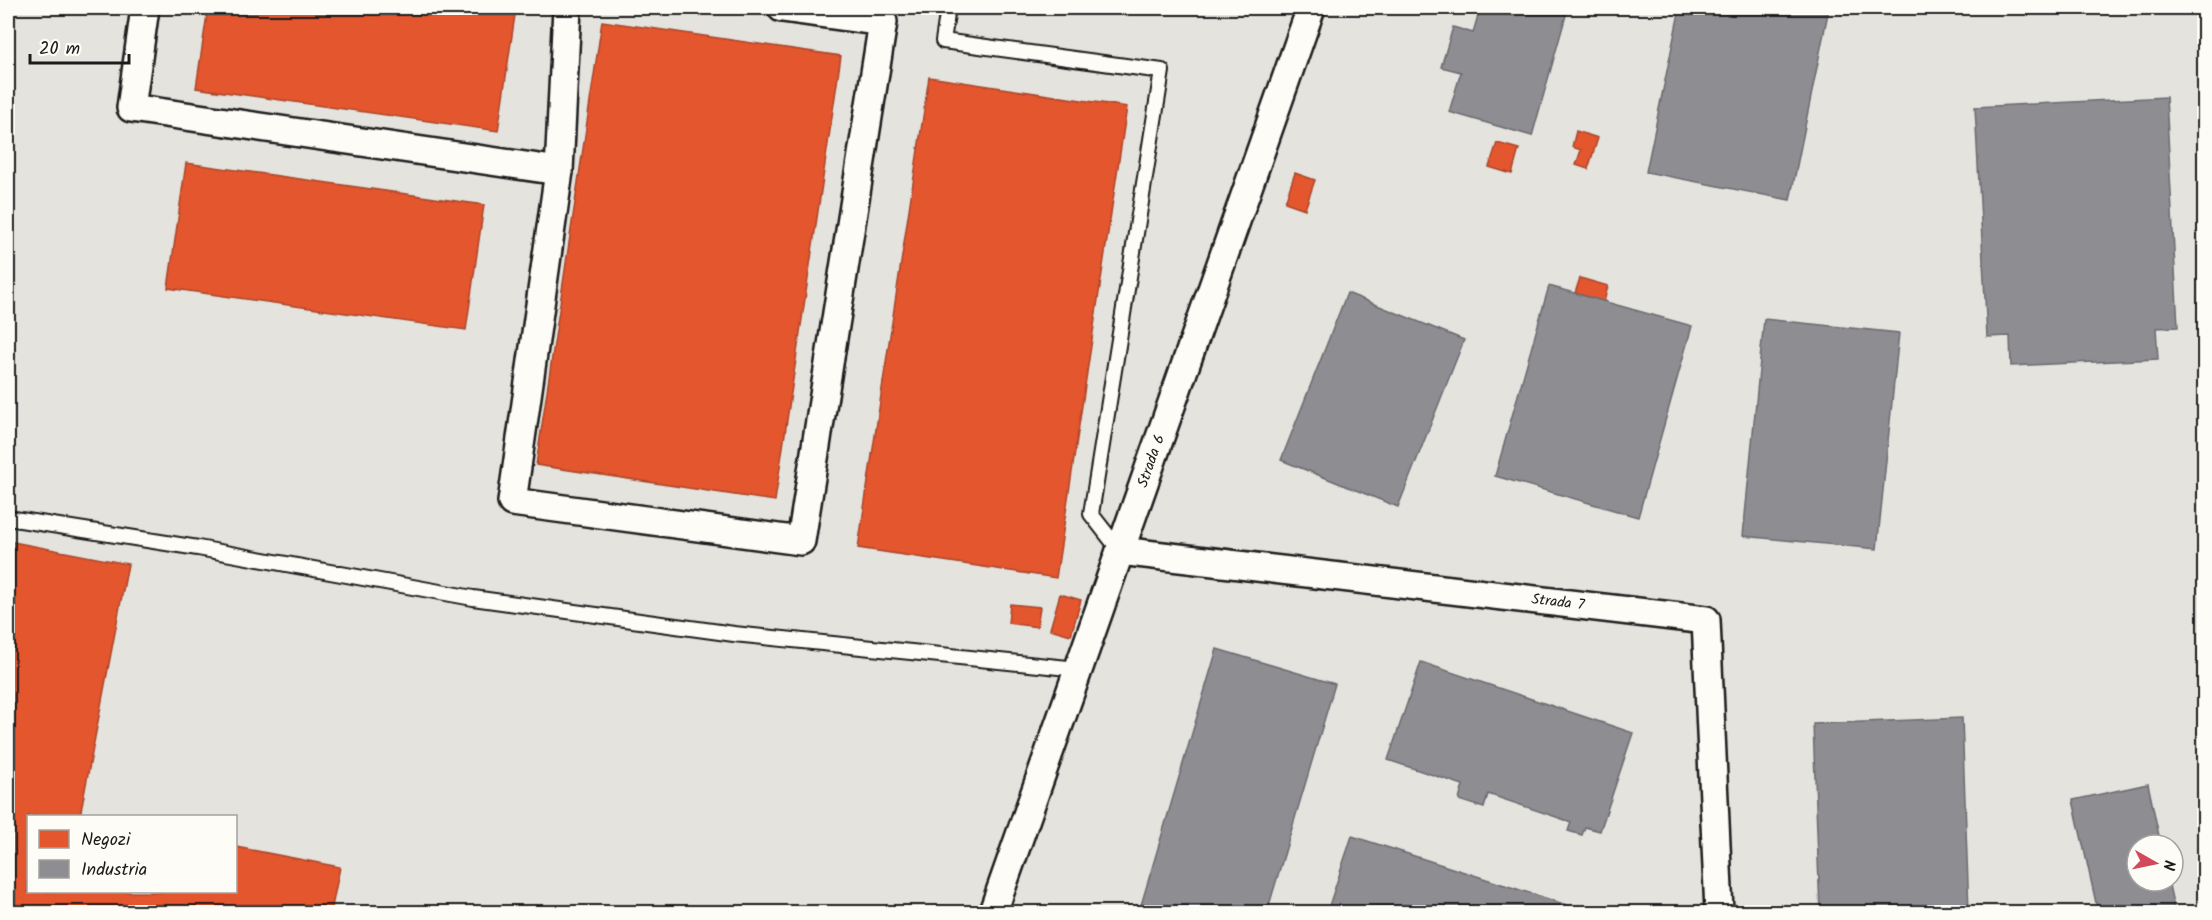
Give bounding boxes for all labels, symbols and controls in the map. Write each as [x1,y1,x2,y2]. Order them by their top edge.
scale bar [30,27,129,65]
text: 20 m [39,35,80,64]
street label: Strada 6 [1131,431,1172,491]
street label: Strada 7 [1530,588,1587,618]
legend [27,815,237,893]
text: Negozi [81,826,131,855]
north arrow [2125,833,2185,893]
text: Industria [81,856,147,885]
text: N [2155,858,2181,872]

